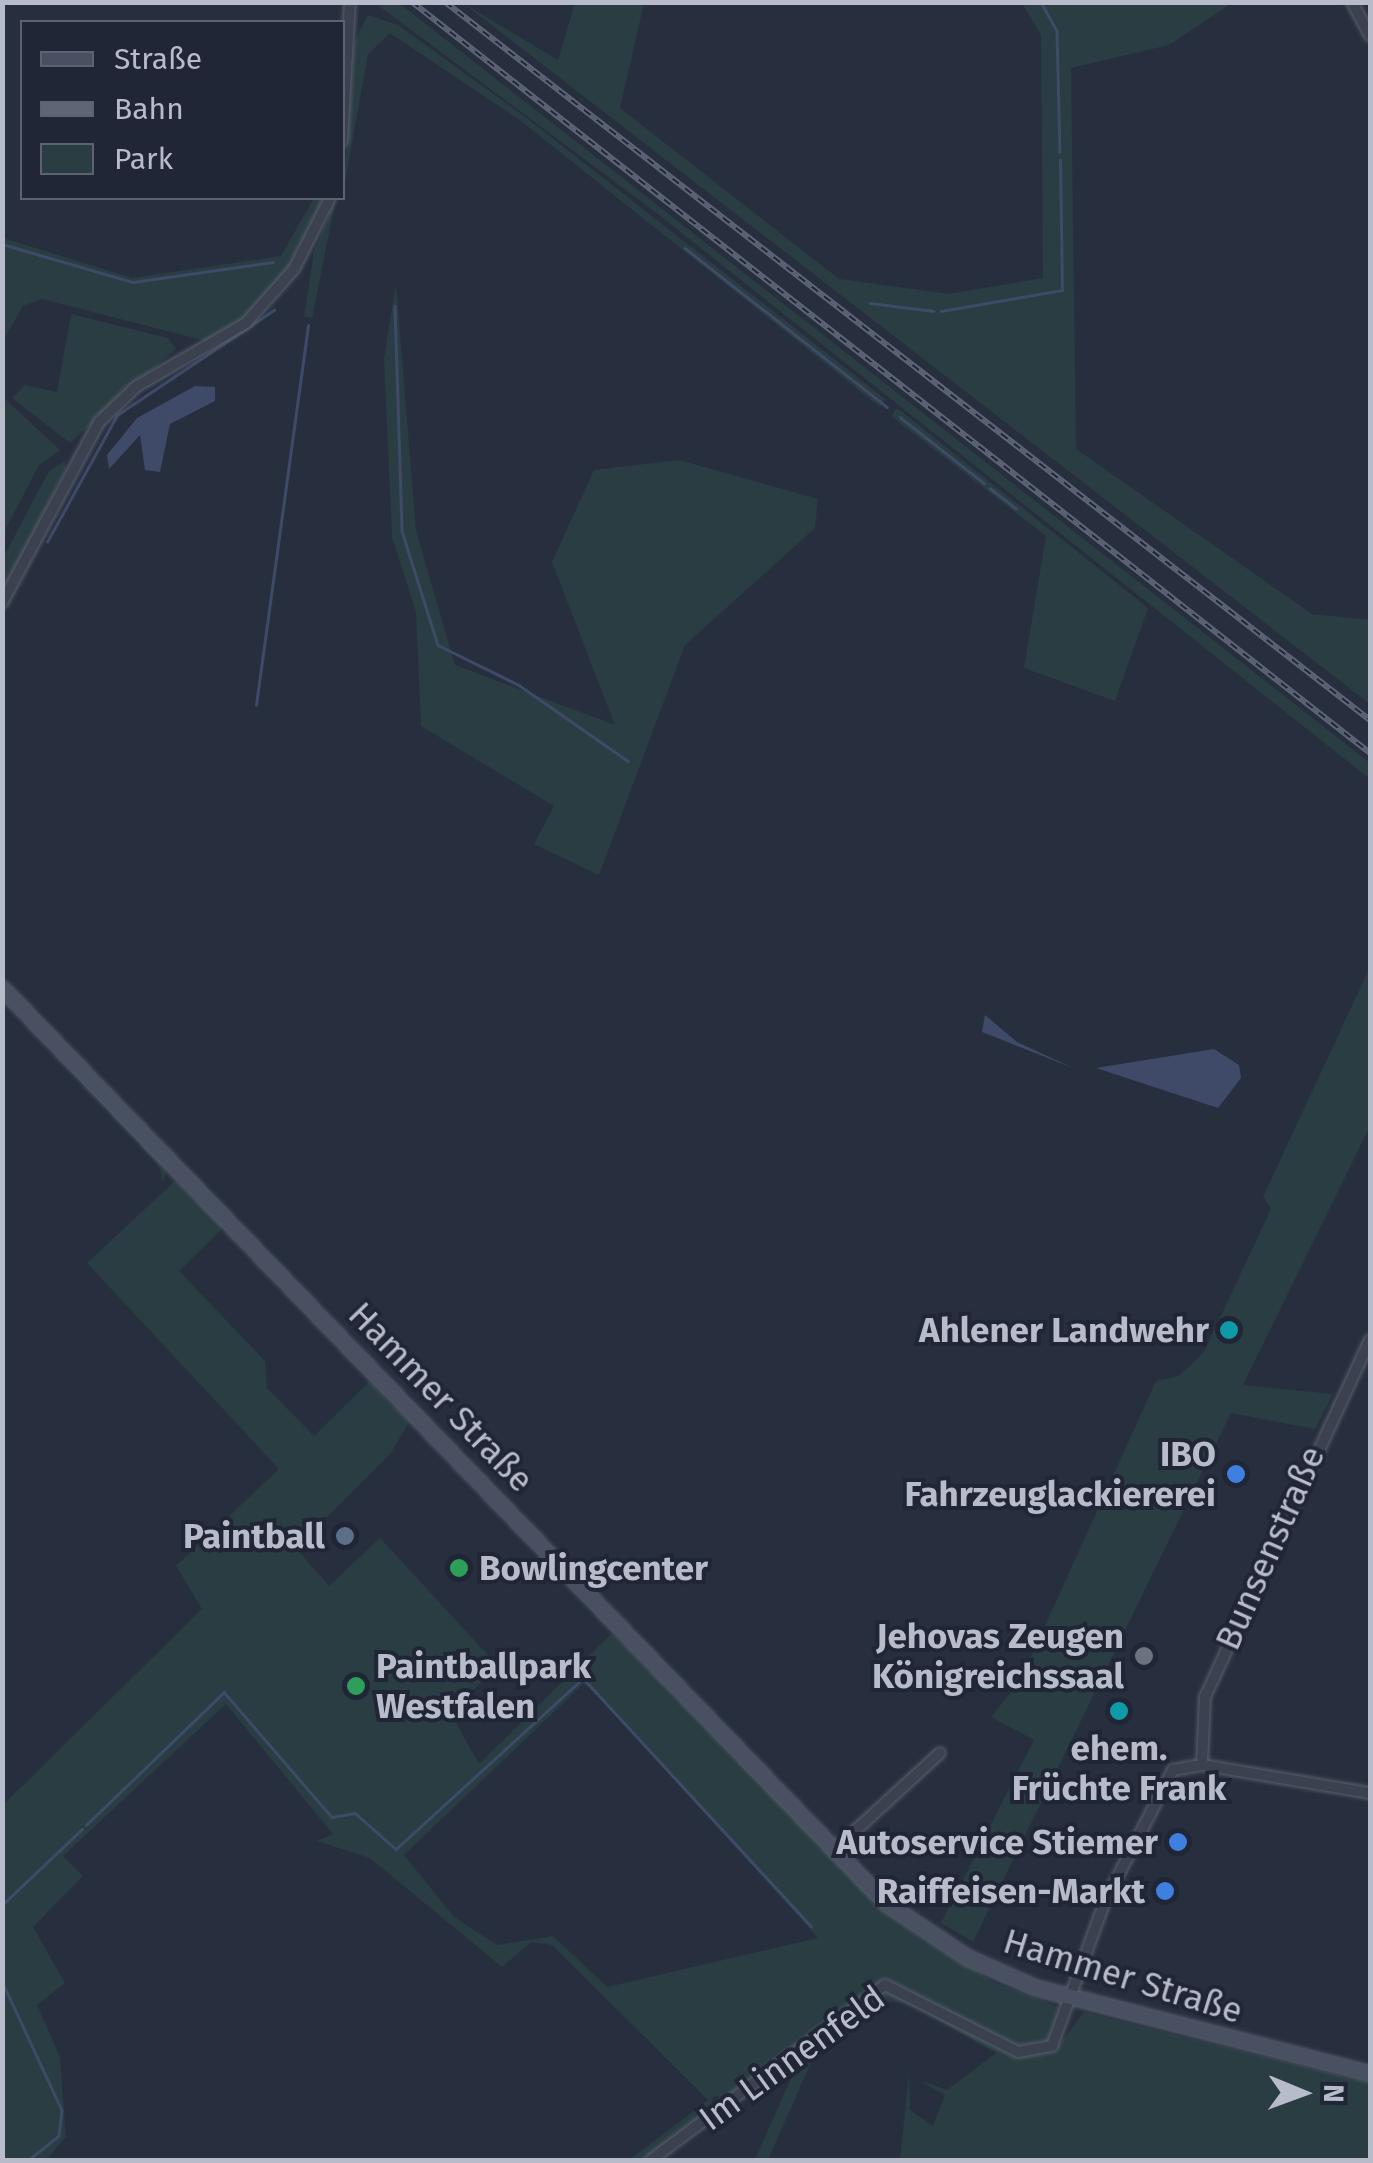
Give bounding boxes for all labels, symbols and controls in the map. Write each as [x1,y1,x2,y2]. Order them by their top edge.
legend [20,20,345,200]
text: Straße [114,41,202,77]
text: Bahn [114,91,184,127]
text: Park [114,141,173,177]
street label: Hammer Straße [340,1293,542,1501]
place label: Ahlener Landwehr [919,1309,1209,1351]
marker: Ahlener Landwehr [1218,1319,1240,1341]
place label: IBO Fahrzeuglackiererei [904,1433,1216,1515]
street label: Bunsenstraße [1206,1440,1334,1656]
marker: IBO Fahrzeuglackiererei [1225,1463,1247,1485]
place label: Paintball [183,1515,325,1557]
marker: Paintball [334,1525,356,1547]
place label: Bowlingcenter [479,1547,708,1589]
marker: Bowlingcenter [448,1557,470,1579]
place label: Jehovas Zeugen Königreichssaal [872,1615,1124,1697]
place label: Paintballpark Westfalen [376,1645,591,1727]
marker: Jehovas Zeugen Königreichssaal [1133,1645,1155,1667]
marker: Paintballpark Westfalen [345,1675,367,1697]
marker: ehem. Früchte Frank [1108,1700,1130,1722]
place label: ehem. Früchte Frank [1012,1727,1226,1809]
place label: Autoservice Stiemer [837,1821,1158,1863]
marker: Autoservice Stiemer [1167,1831,1189,1853]
place label: Raiffeisen-Markt [877,1870,1145,1912]
marker: Raiffeisen-Markt [1154,1880,1176,1902]
street label: Hammer Straße [998,1920,1248,2032]
street label: Im Linnenfeld [691,1977,893,2139]
north arrow [1253,2043,1353,2143]
text: N [1317,2084,1350,2103]

